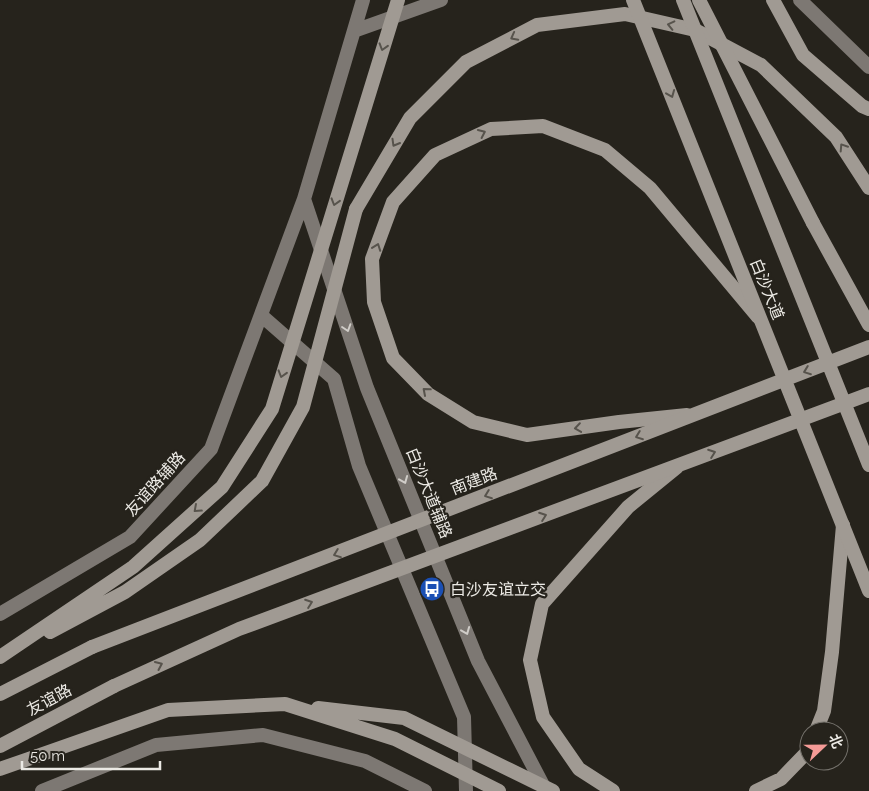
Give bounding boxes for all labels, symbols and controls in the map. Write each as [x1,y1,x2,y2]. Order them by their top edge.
one-way arrow [667,20,676,31]
one-way arrow [510,31,519,41]
one-way arrow [379,42,389,50]
one-way arrow [664,89,675,98]
one-way arrow [477,129,486,140]
one-way arrow [391,138,401,147]
one-way arrow [839,143,849,152]
one-way arrow [331,197,341,206]
one-way arrow [371,243,381,252]
street label: 白沙大道 [746,256,788,322]
one-way arrow [341,324,351,332]
one-way arrow [803,364,812,375]
one-way arrow [278,369,288,378]
one-way arrow [423,388,432,397]
one-way arrow [573,422,582,432]
one-way arrow [636,430,644,440]
street label: 白沙大道辅路 [402,445,456,541]
street label: 友谊路辅路 [121,448,189,520]
one-way arrow [707,449,716,459]
street label: 南建路 [448,464,500,498]
one-way arrow [398,475,409,484]
one-way arrow [484,488,493,499]
one-way arrow [193,503,202,512]
one-way arrow [538,512,547,522]
one-way arrow [333,548,341,558]
bus stop icon: 白沙友谊立交 [419,576,445,602]
place label: 白沙友谊立交 [450,580,546,599]
one-way arrow [304,599,313,609]
one-way arrow [460,626,470,634]
one-way arrow [154,661,163,672]
street label: 友谊路 [23,680,75,720]
north arrow [799,721,849,771]
text: 北 [826,732,846,751]
scale bar [22,738,160,770]
text: 50 m [30,747,65,765]

